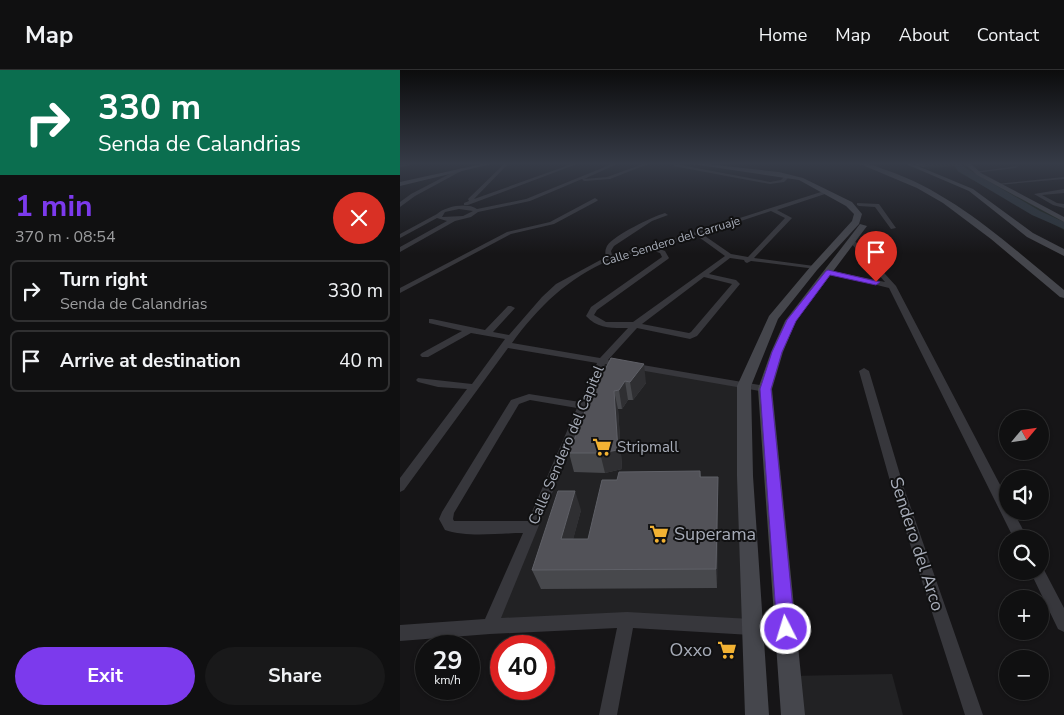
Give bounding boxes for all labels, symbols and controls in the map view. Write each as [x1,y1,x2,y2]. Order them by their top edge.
text: Map [25,19,73,51]
text: Home [759,23,807,47]
text: Map [835,23,871,47]
text: About [899,23,949,47]
text: Contact [977,23,1039,47]
text: 330 m [98,84,201,131]
icon: right [15,90,80,155]
text: Senda de Calandrias [98,129,301,159]
text: 1 min [15,186,93,227]
button: close [333,192,385,244]
street label: Calle Sendero del Carruaje [600,212,742,270]
text: 370 m · 08:54 [15,226,116,248]
pin [855,231,897,282]
icon: arrive [862,238,890,266]
text: Turn right [60,267,147,293]
icon: right [17,277,45,305]
text: 330 m [328,278,383,304]
text: Senda de Calandrias [60,293,208,315]
icon: arrive [17,347,45,375]
text: Arrive at destination [60,348,241,374]
text: 40 m [339,348,383,374]
street label: Calle Sendero del Capitel [523,362,609,528]
north arrow [999,410,1049,460]
map controls [999,410,1049,700]
supermarket icon: Stripmall [591,436,613,458]
place label: Stripmall [617,437,679,457]
button: sound [999,470,1049,520]
street label: Sendero del Arco [884,474,950,614]
place label: Superama [674,522,756,546]
supermarket icon: Superama [648,523,670,545]
button: search [999,530,1049,580]
button: + [999,590,1049,640]
position arrow [759,602,811,654]
speed limit sign: 40 [490,635,555,700]
place label: Oxxo [669,638,712,662]
supermarket icon: Oxxo [716,639,738,661]
text: 29 [432,644,463,678]
button: Exit [15,647,195,705]
button: Share [205,647,385,705]
button: − [999,650,1049,700]
text: km/h [434,672,461,688]

